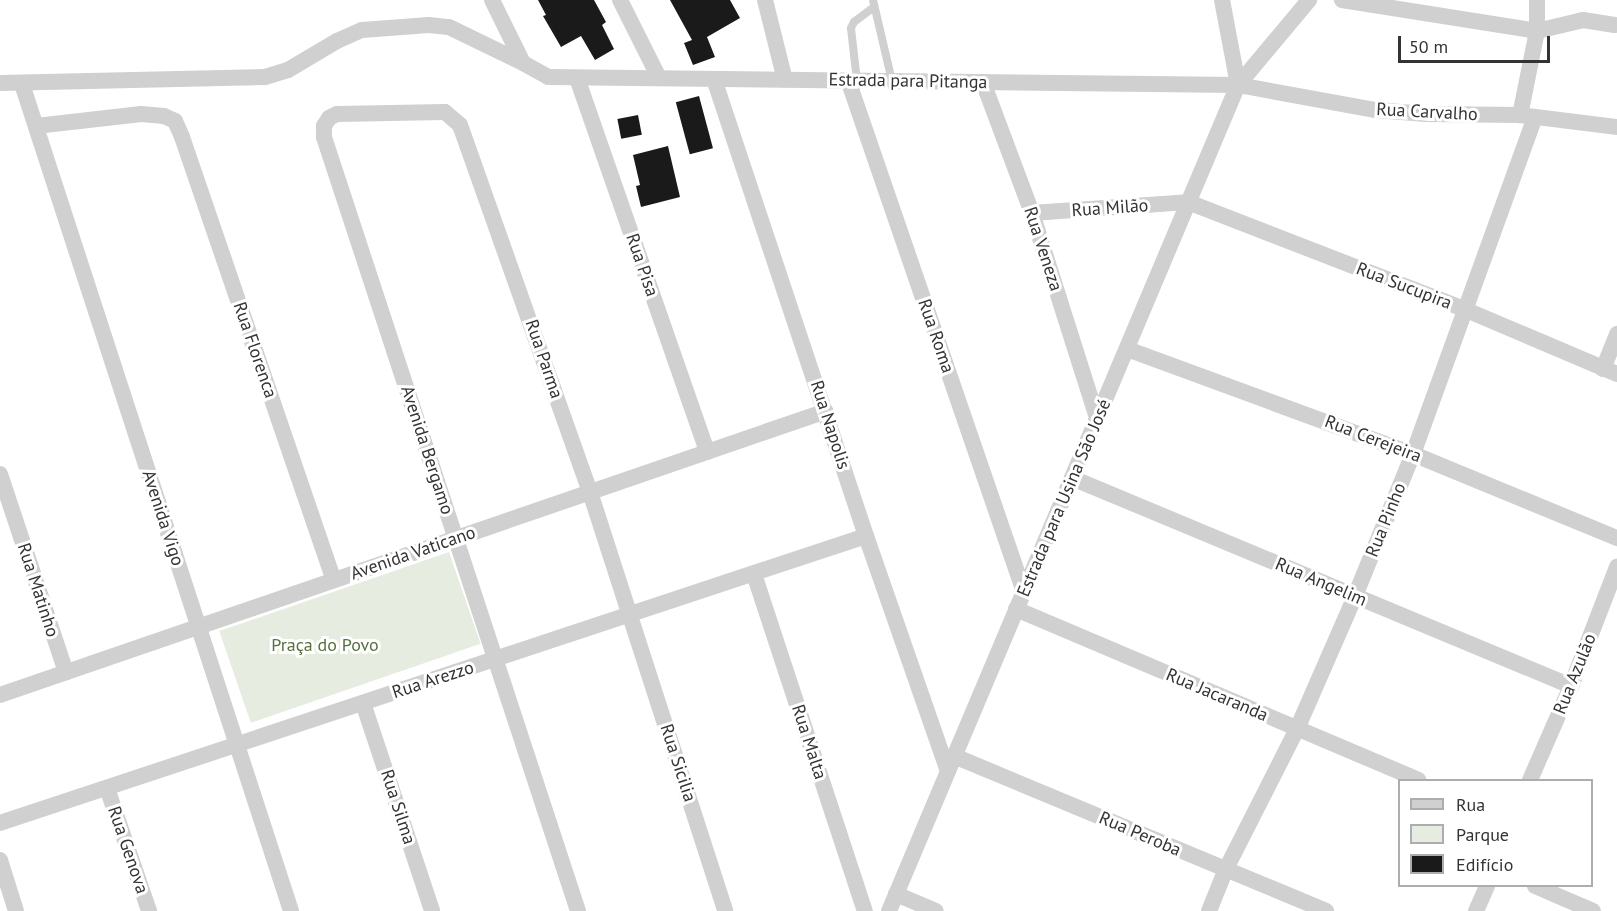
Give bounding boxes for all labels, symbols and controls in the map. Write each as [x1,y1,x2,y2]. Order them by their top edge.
scale bar [1401,24,1552,62]
text: 50 m [1409,35,1448,58]
street label: Estrada para Pitanga [828,69,988,93]
street label: Rua Carvalho [1376,99,1478,125]
street label: Rua Milão [1071,195,1149,221]
street label: Rua Veneza [1019,204,1067,294]
street label: Rua Pisa [621,231,663,299]
street label: Rua Sucupira [1353,258,1455,314]
street label: Rua Roma [913,296,959,376]
street label: Rua Florenca [228,299,282,401]
street label: Rua Parma [520,317,568,401]
street label: Rua Napolis [806,378,854,472]
street label: Avenida Bergamo [396,383,458,517]
street label: Estrada para Usina São José [1013,396,1115,600]
street label: Rua Cerejeira [1322,411,1424,467]
street label: Avenida Vigo [137,467,189,569]
street label: Rua Pinho [1361,480,1411,560]
street label: Avenida Vaticano [347,521,479,585]
street label: Rua Matinho [13,540,63,640]
street label: Rua Angelim [1272,553,1370,611]
street label: Rua Azulão [1549,630,1601,718]
park label: Praça do Povo [271,634,379,656]
street label: Rua Arezzo [389,657,477,703]
street label: Rua Jacaranda [1163,664,1271,726]
street label: Rua Malta [787,702,831,782]
street label: Rua Sicilia [655,721,701,805]
street label: Rua Silma [376,767,420,847]
legend [1398,779,1593,887]
text: Rua [1456,793,1485,816]
street label: Rua Genova [103,803,153,897]
street label: Rua Peroba [1096,807,1184,861]
text: Parque [1456,823,1509,846]
text: Edifício [1456,853,1513,876]

